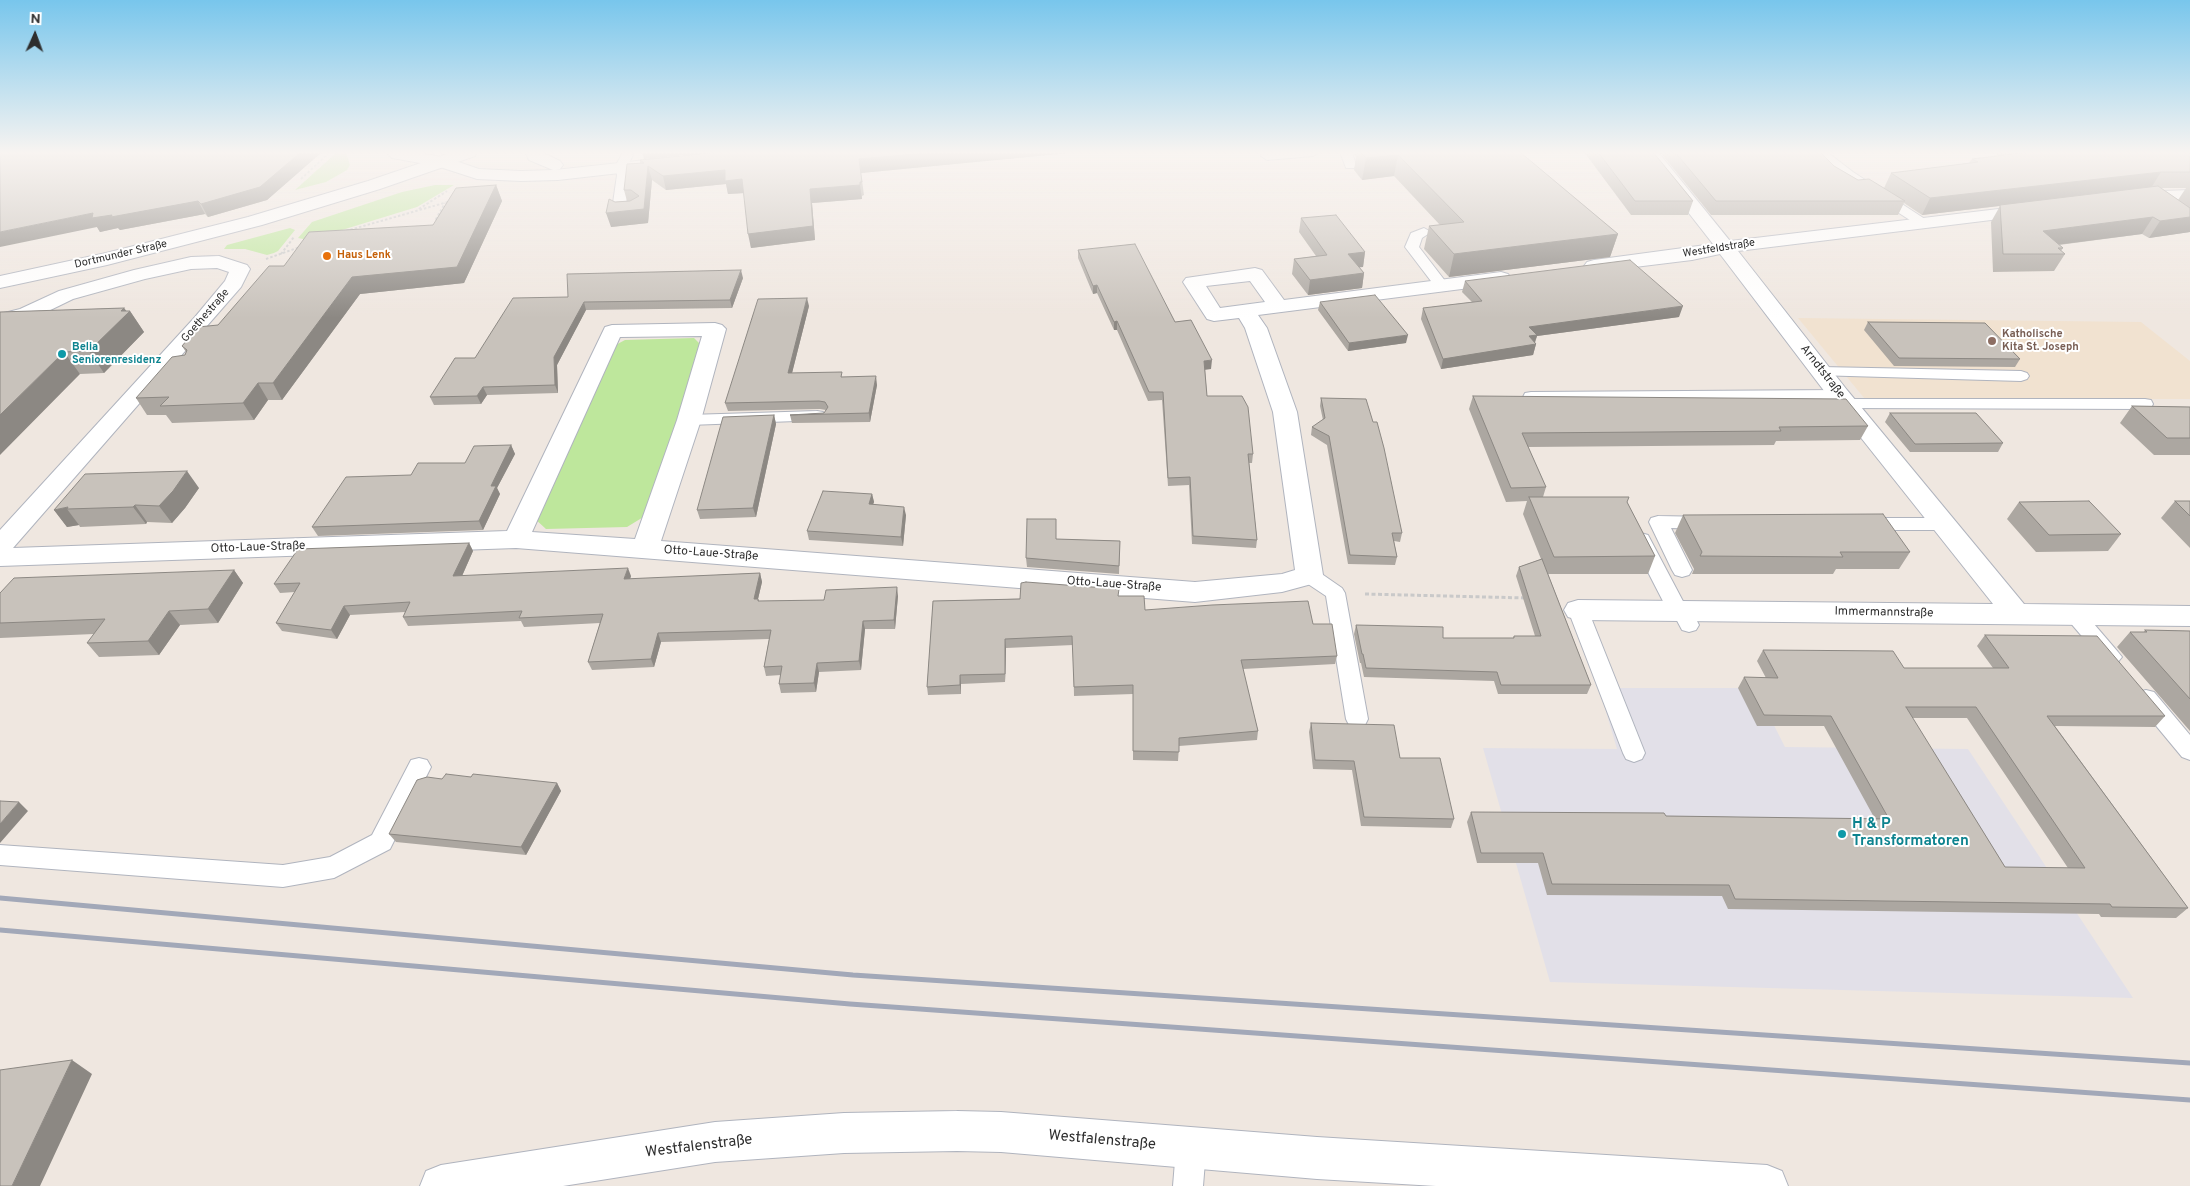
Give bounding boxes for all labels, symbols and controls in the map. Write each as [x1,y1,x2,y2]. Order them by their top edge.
north arrow [10,10,60,60]
text: N [30,11,41,28]
street label: Westfeldstraße [1682,237,1756,261]
street label: Dortmunder Straße [73,238,169,272]
place label: Haus Lenk [337,249,391,263]
marker: Haus Lenk [321,250,333,262]
street label: Goethestraße [179,287,233,345]
place label: Katholische Kita St. Joseph [2002,328,2079,354]
marker: Katholische Kita St. Joseph [1986,335,1998,347]
place label: Belia Seniorenresidenz [72,341,161,367]
street label: Arndtstraße [1797,342,1847,402]
marker: Belia Seniorenresidenz [56,348,68,360]
street label: Otto-Laue-Straße [210,539,306,557]
street label: Otto-Laue-Straße [663,544,759,564]
street label: Otto-Laue-Straße [1066,575,1162,595]
street label: Immermannstraße [1834,605,1934,621]
place label: H & P Transformatoren [1852,816,1969,851]
marker: H & P Transformatoren [1836,828,1848,840]
street label: Westfalenstraße [1048,1127,1156,1155]
street label: Westfalenstraße [644,1131,754,1163]

